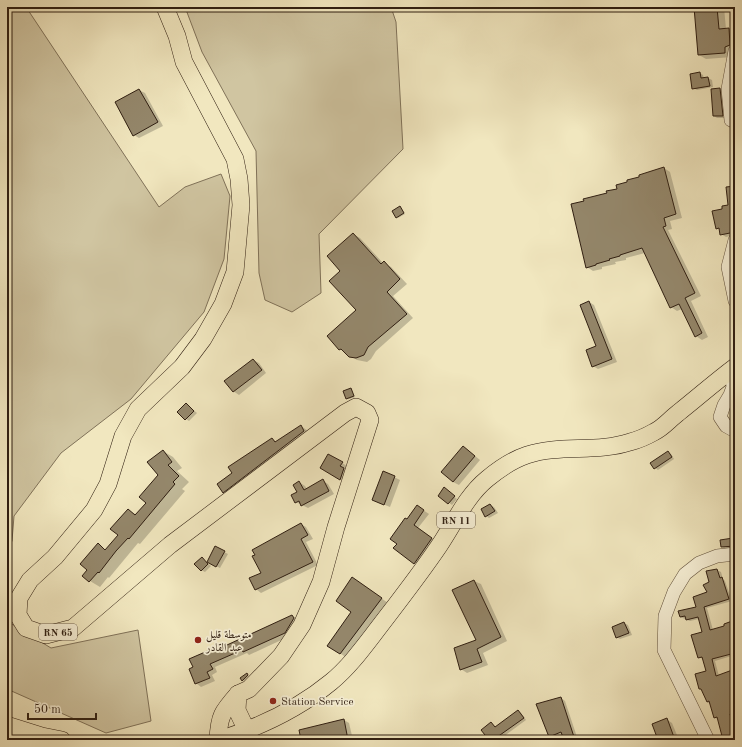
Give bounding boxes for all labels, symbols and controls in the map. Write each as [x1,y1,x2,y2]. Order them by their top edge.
road number: RN 11 [437,512,475,528]
road number: RN 65 [39,624,77,640]
place label: متوسطة قليل عبد القادر [205,630,252,654]
marker: متوسطة قليل عبد القادر [193,635,203,645]
scale bar [28,695,96,721]
marker: Station Service [268,696,278,706]
place label: Station Service [281,697,353,708]
text: 50 m [34,703,61,716]

